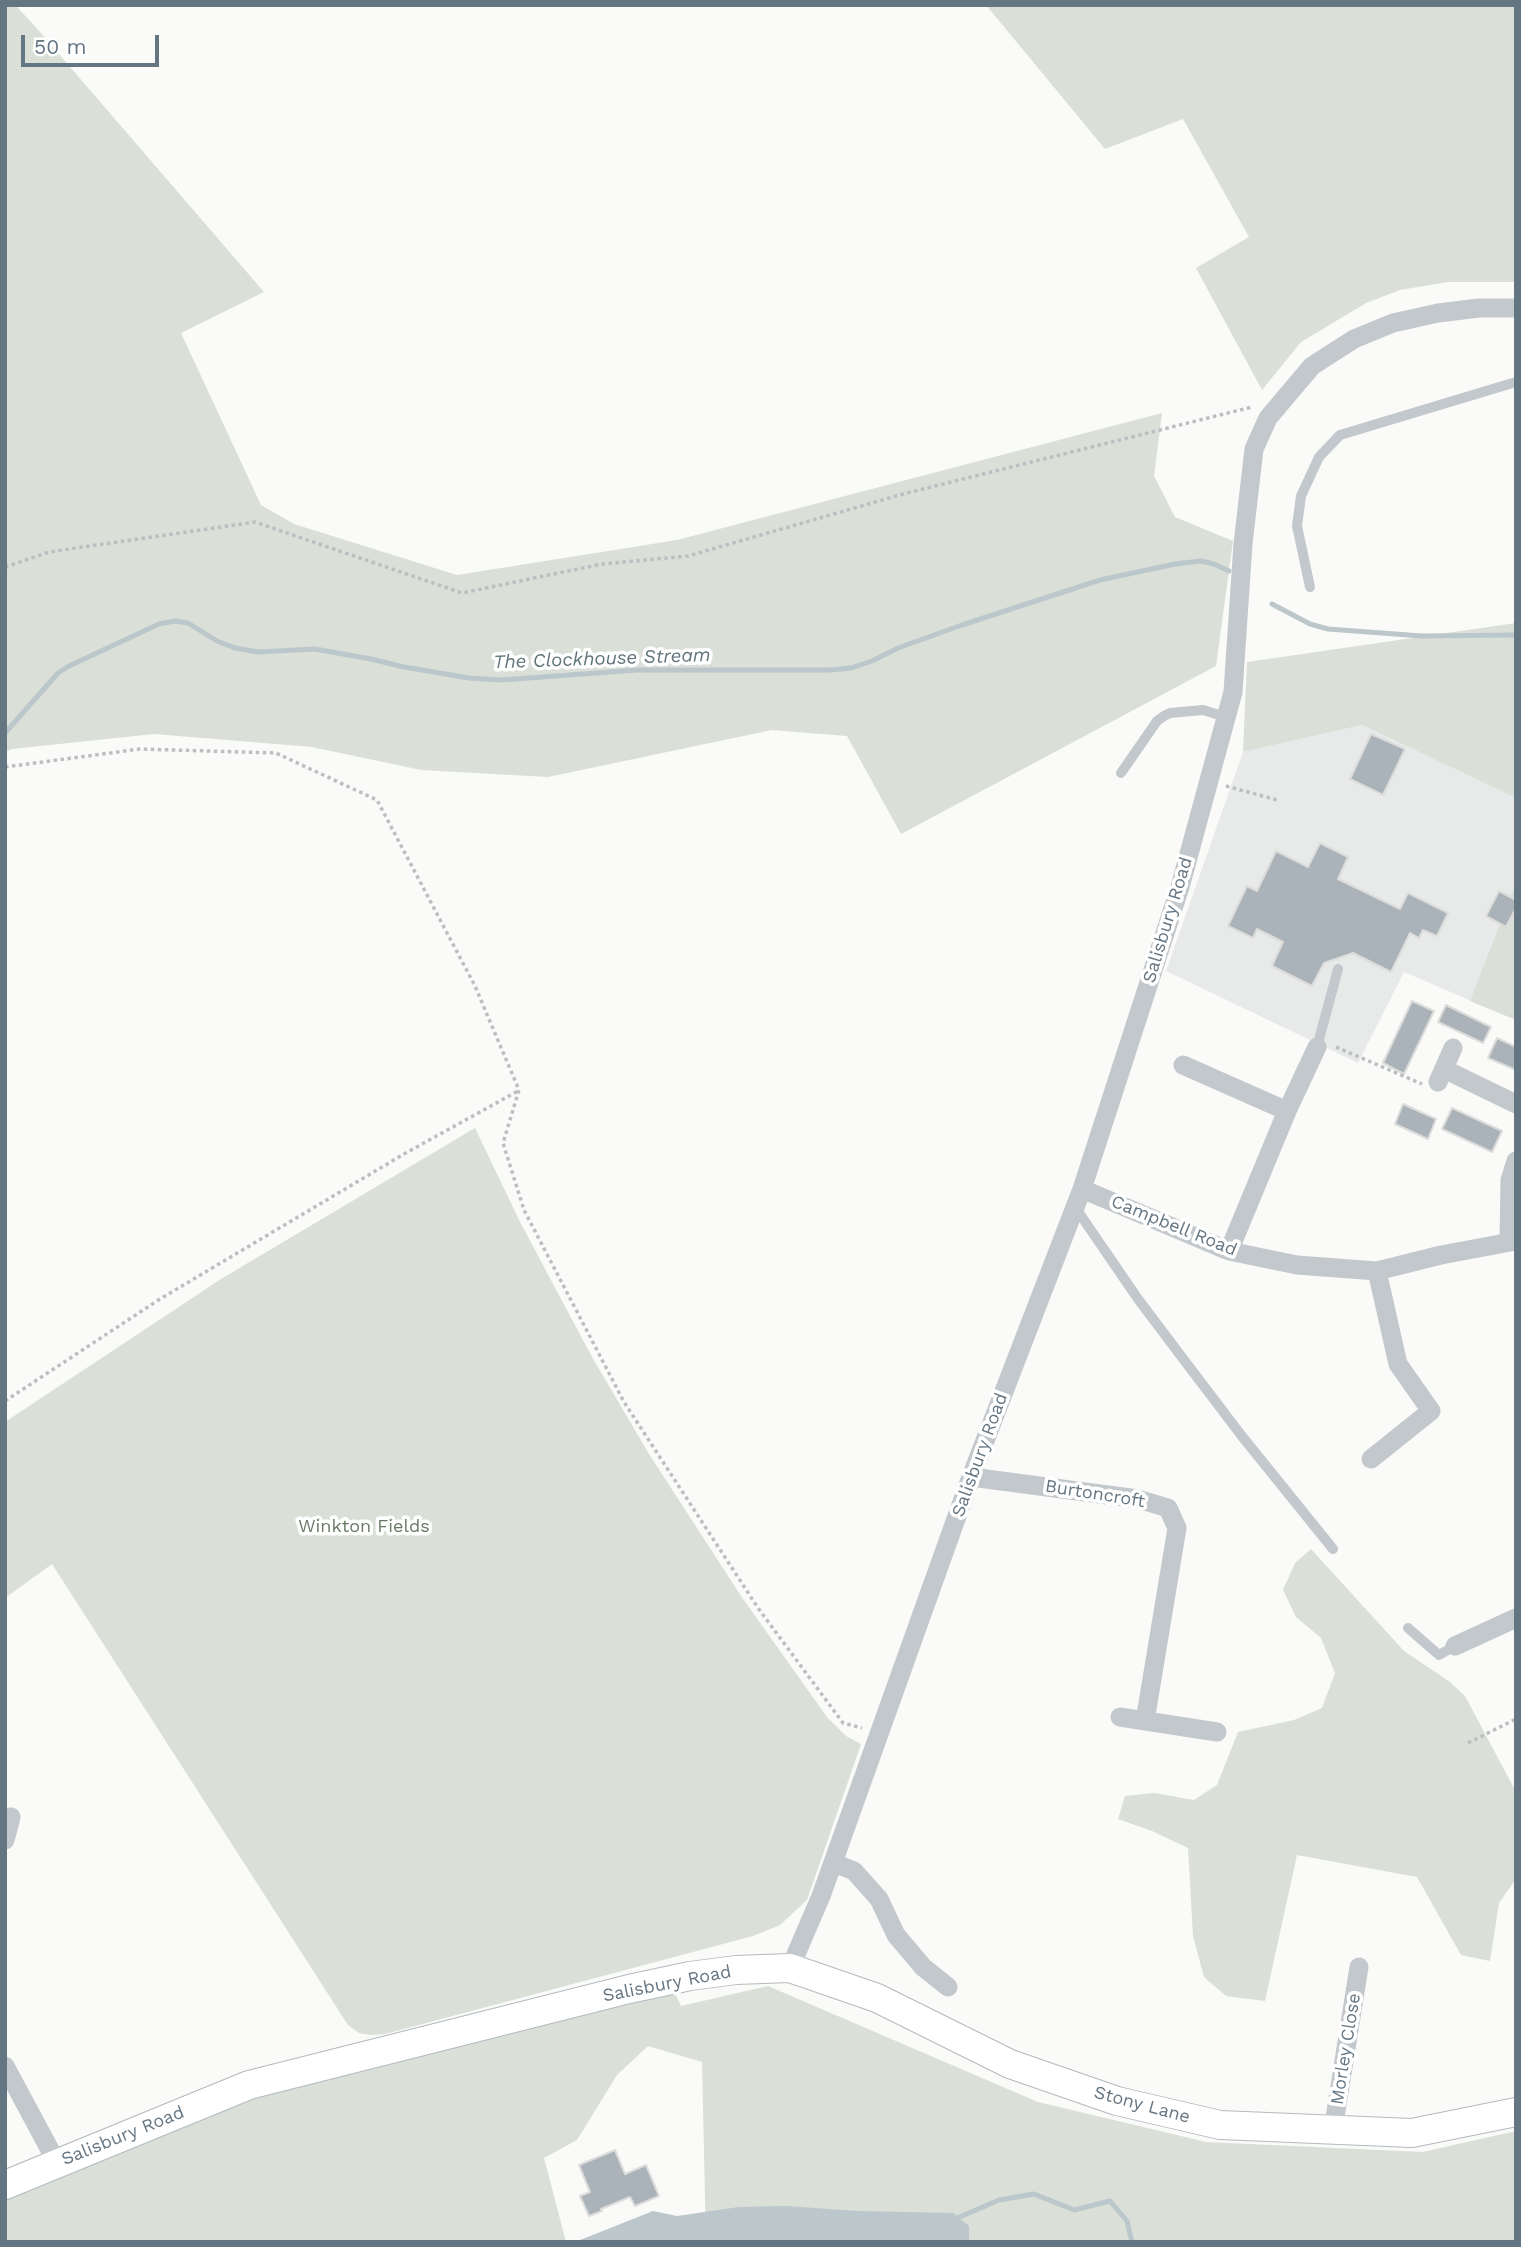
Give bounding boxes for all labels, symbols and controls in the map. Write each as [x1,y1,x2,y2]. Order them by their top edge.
scale bar [24,21,163,65]
text: 50 m [34,34,86,59]
water label: The Clockhouse Stream [493,644,711,674]
street label: Salisbury Road [1139,854,1197,986]
street label: Campbell Road [1108,1191,1240,1261]
street label: Salisbury Road [948,1390,1012,1520]
street label: Burtoncroft [1044,1475,1146,1513]
park label: Winkton Fields [298,1516,430,1538]
street label: Salisbury Road [601,1961,733,2007]
street label: Morley Close [1327,1992,1365,2106]
street label: Stony Lane [1092,2082,1192,2128]
street label: Salisbury Road [58,2102,188,2170]

